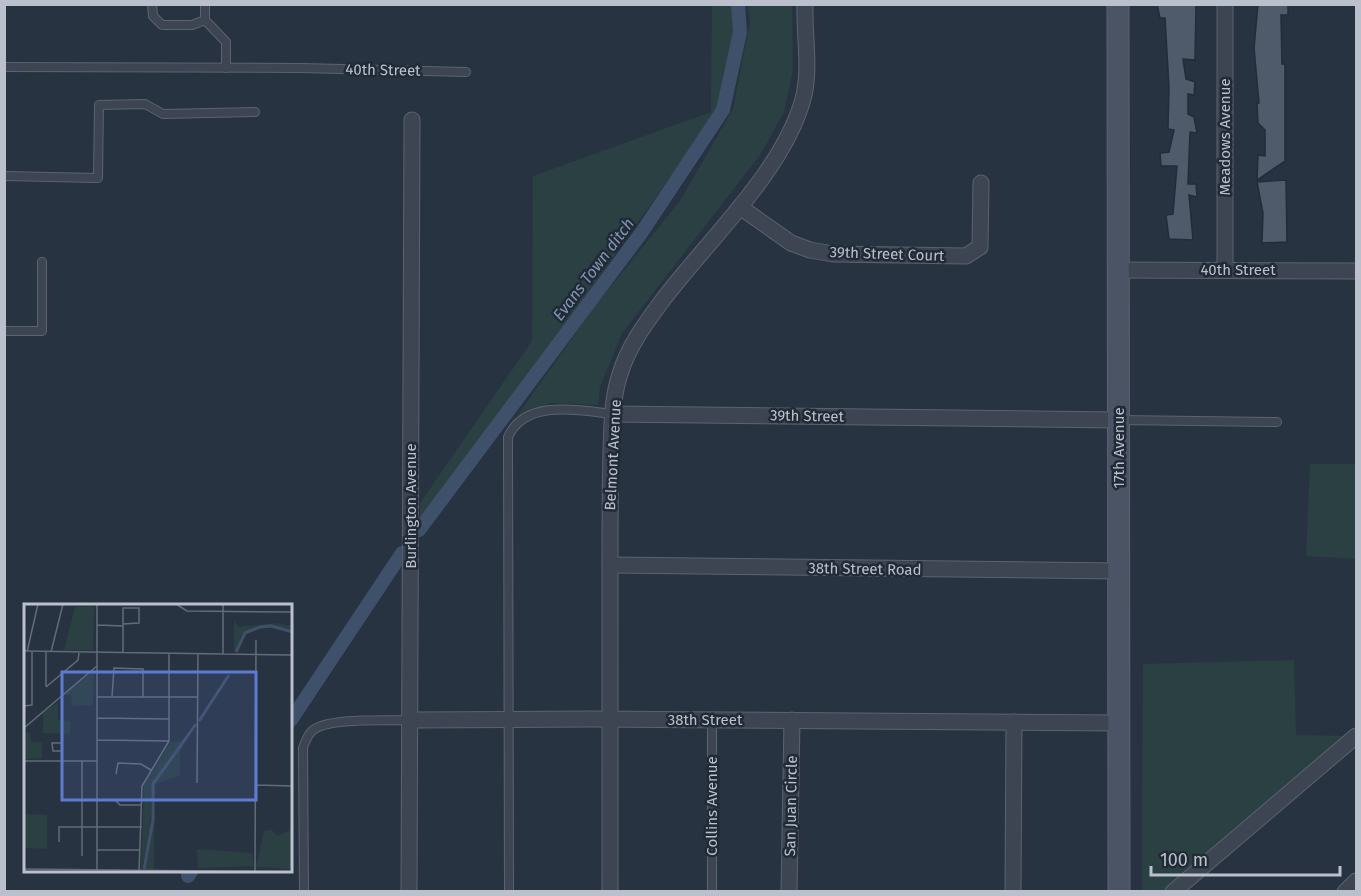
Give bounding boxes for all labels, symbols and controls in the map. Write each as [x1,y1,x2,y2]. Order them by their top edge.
street label: 40th Street [345,60,421,80]
street label: Meadows Avenue [1216,78,1234,196]
water label: Evans Town ditch [549,214,638,324]
street label: 39th Street Court [829,243,945,265]
street label: 40th Street [1200,261,1276,279]
street label: Belmont Avenue [601,399,625,511]
street label: 39th Street [770,406,845,426]
street label: 17th Avenue [1110,407,1128,489]
street label: Burlington Avenue [402,443,420,569]
street label: 38th Street Road [808,559,922,579]
inset map [24,604,292,872]
street label: 38th Street [668,711,743,729]
street label: San Juan Circle [781,755,801,857]
street label: Collins Avenue [703,756,721,856]
scale bar [1151,839,1340,877]
text: 100 m [1160,849,1208,871]

